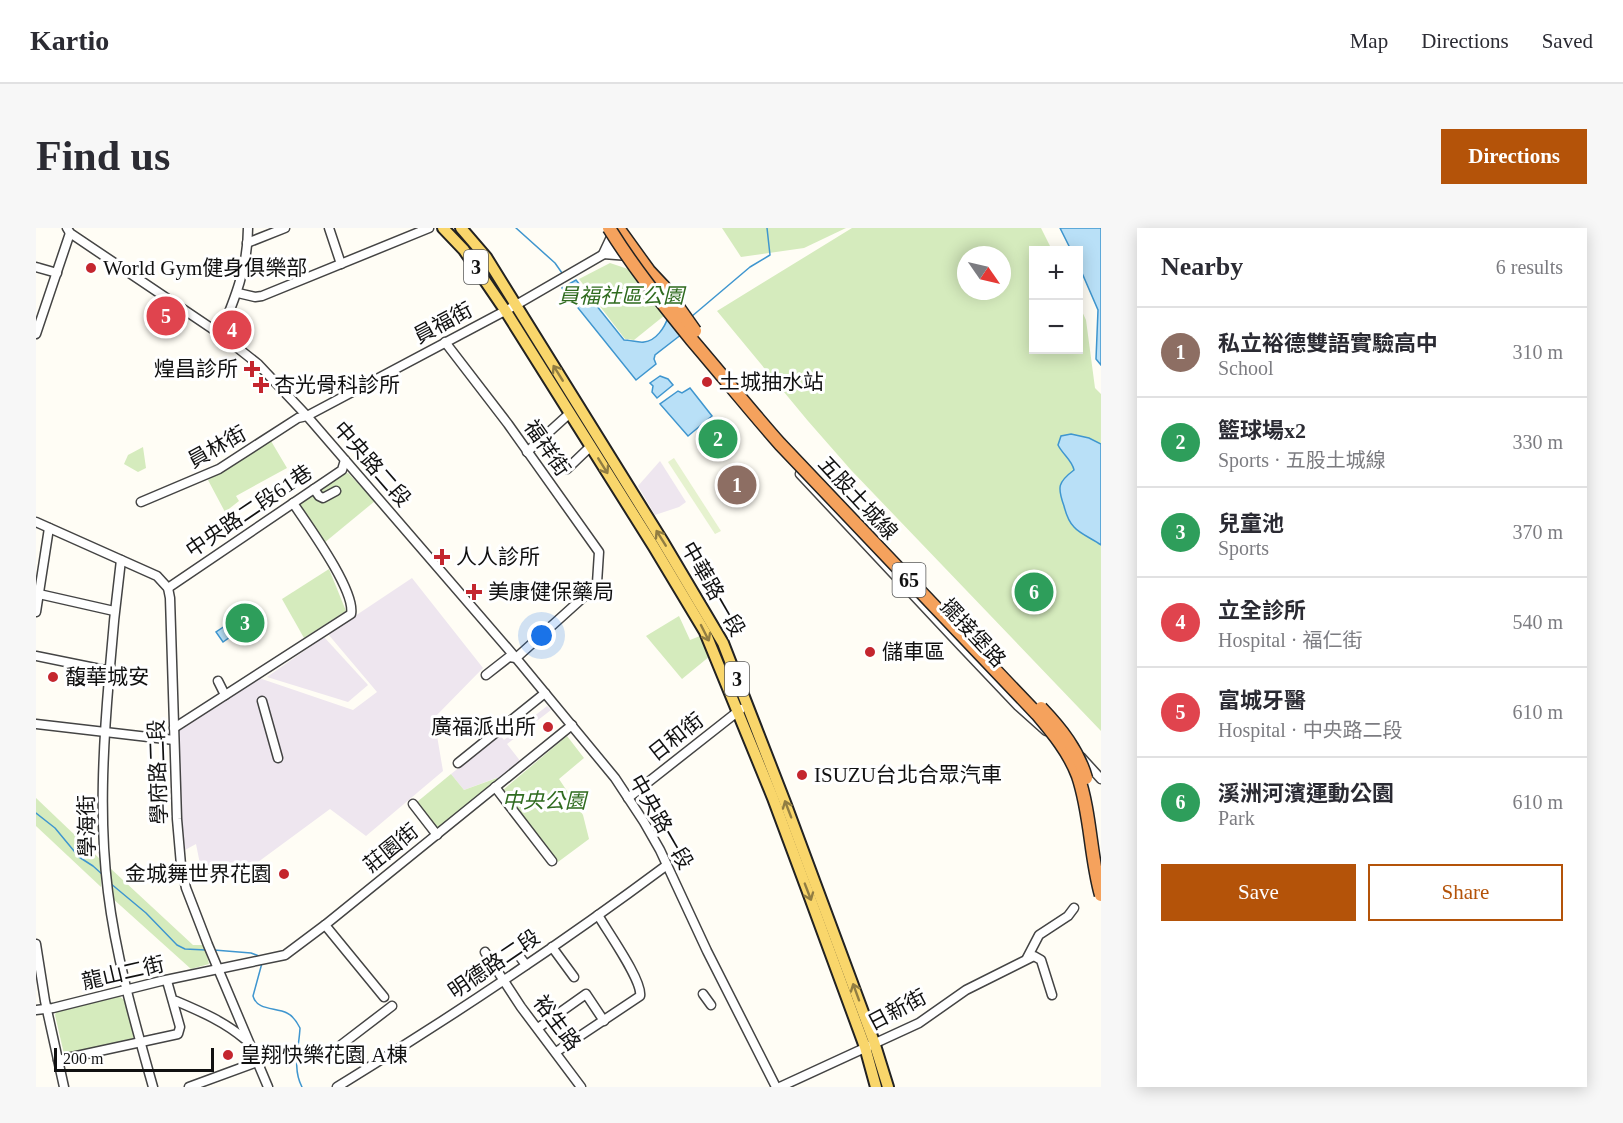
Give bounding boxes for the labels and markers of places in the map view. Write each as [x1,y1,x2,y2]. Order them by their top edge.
place label: World Gym健身俱樂部 [103,256,307,280]
marker: World Gym健身俱樂部 [84,261,98,275]
pin: 5 [146,294,186,338]
pin: 4 [212,308,252,352]
place label: 煌昌診所 [154,357,238,381]
marker: 煌昌診所 [243,360,261,378]
place label: 土城抽水站 [719,370,824,394]
place label: 杏光骨科診所 [274,373,400,397]
marker: 土城抽水站 [700,375,714,389]
marker: 杏光骨科診所 [252,376,270,394]
pin: 2 [698,416,738,462]
pin: 1 [718,462,756,508]
place label: 人人診所 [456,545,540,569]
marker: 人人診所 [433,548,451,566]
pin: 6 [1014,570,1054,614]
place label: 美康健保藥局 [488,580,614,604]
marker: 美康健保藥局 [465,583,483,601]
pin: 3 [226,600,264,646]
place label: 儲車區 [882,640,945,664]
marker: 儲車區 [863,645,877,659]
place label: 馥華城安 [65,665,149,689]
marker: 馥華城安 [46,670,60,684]
place label: 廣福派出所 [431,715,536,739]
marker: 廣福派出所 [541,720,555,734]
place label: ISUZU台北合眾汽車 [814,763,1002,787]
marker: ISUZU台北合眾汽車 [795,768,809,782]
place label: 金城舞世界花園 [125,862,272,886]
marker: 金城舞世界花園 [277,867,291,881]
place label: 皇翔快樂花園 A棟 [240,1043,407,1067]
marker: 皇翔快樂花園 A棟 [221,1048,235,1062]

